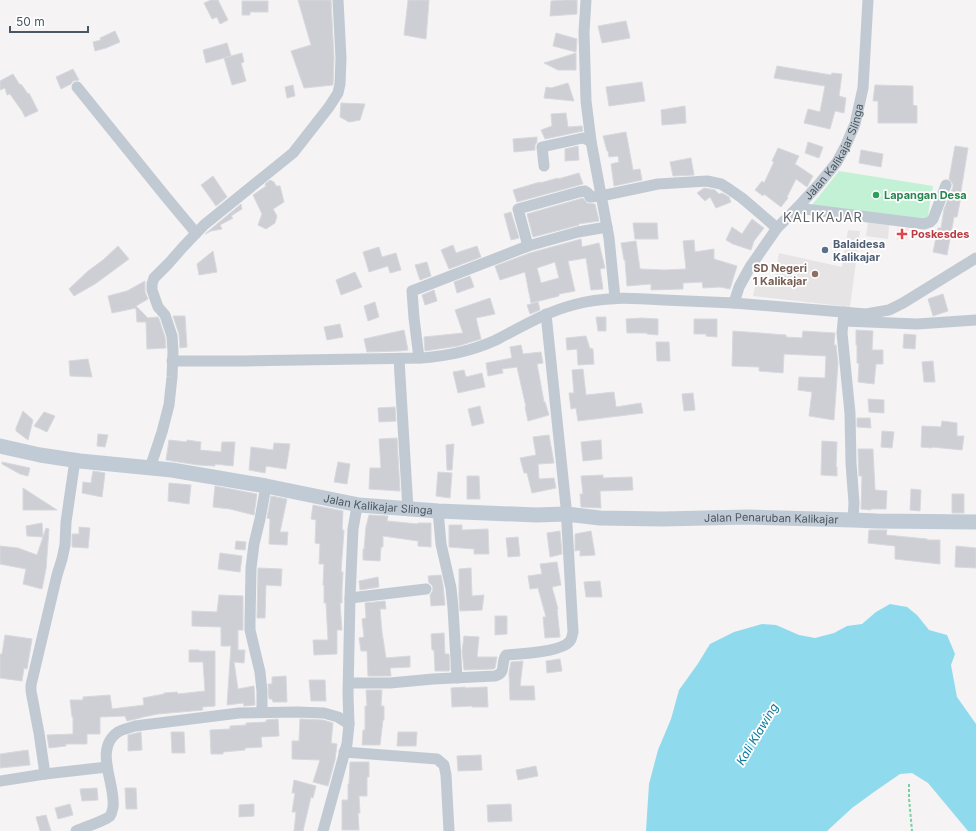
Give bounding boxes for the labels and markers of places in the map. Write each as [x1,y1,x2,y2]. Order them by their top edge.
place label: Lapangan Desa [884,188,967,202]
marker: Lapangan Desa [871,190,881,200]
place label: Poskesdes [911,227,969,241]
marker: Poskesdes [896,228,908,240]
place label: Balaidesa Kalikajar [833,237,885,264]
marker: Balaidesa Kalikajar [820,245,830,255]
place label: SD Negeri 1 Kalikajar [753,261,808,288]
marker: SD Negeri 1 Kalikajar [810,269,820,279]

